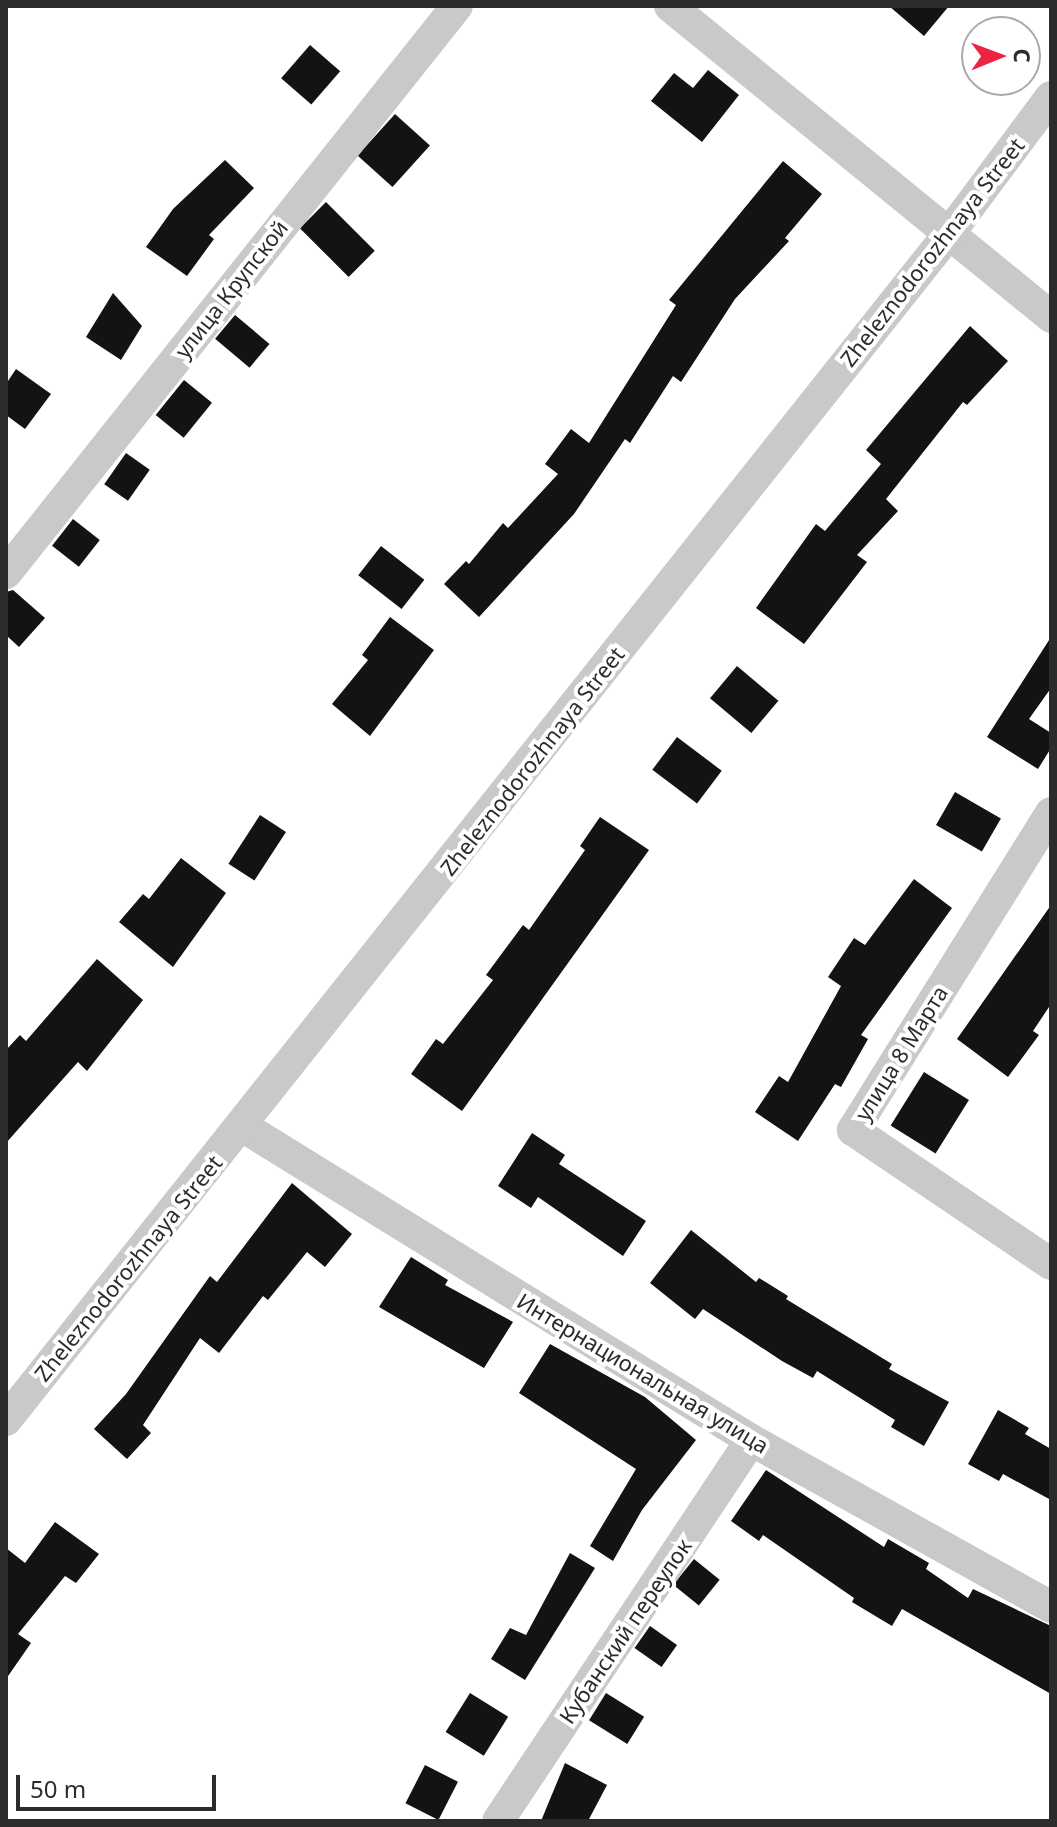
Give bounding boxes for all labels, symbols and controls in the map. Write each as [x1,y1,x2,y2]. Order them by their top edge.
north arrow [961,16,1041,96]
text: С [1008,48,1038,63]
street label: Zheleznodorozhnaya Street [835,132,1029,372]
street label: улица Крупской [169,215,293,363]
street label: Zheleznodorozhnaya Street [435,641,629,881]
street label: улица 8 Марта [849,981,953,1125]
street label: Zheleznodorozhnaya Street [29,1150,227,1386]
street label: Интернациональная улица [512,1287,774,1459]
street label: Кубанский переулок [553,1534,697,1728]
scale bar [20,1759,220,1809]
text: 50 m [30,1772,86,1805]

